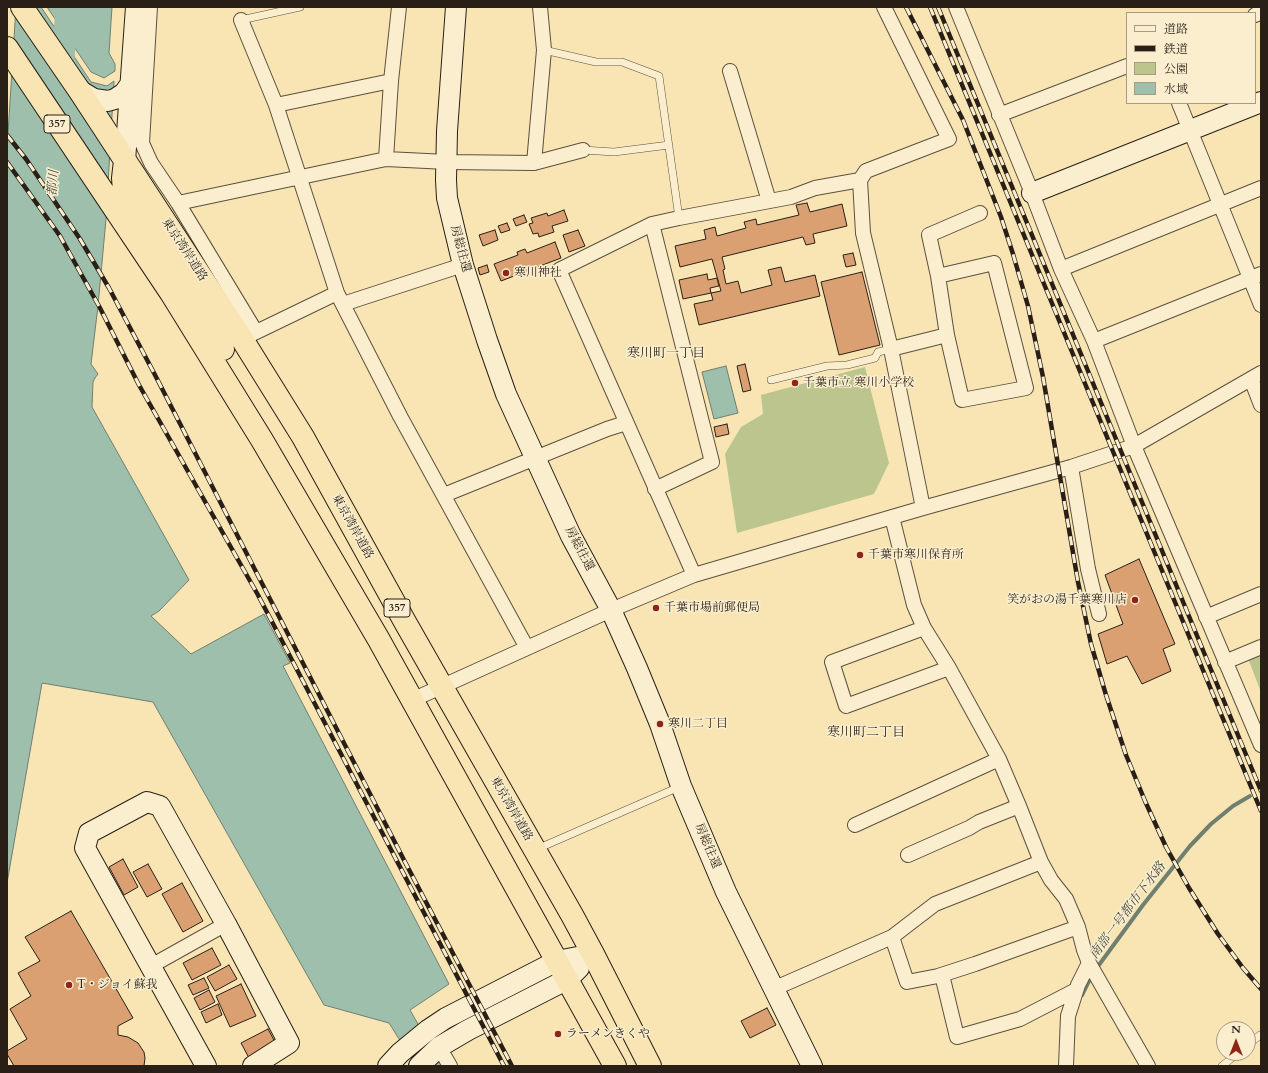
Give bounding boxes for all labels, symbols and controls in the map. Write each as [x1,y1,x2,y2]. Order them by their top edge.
legend [1126,12,1256,104]
text: 道路 [1164,21,1188,37]
text: 鉄道 [1164,41,1188,57]
text: 公園 [1164,61,1188,77]
text: 水域 [1164,81,1188,97]
road number: 357 [44,115,70,133]
water label: 都川 [45,169,63,197]
street label: 東京湾岸道路 [158,216,210,284]
street label: 房総往還 [447,224,473,274]
place label: 寒川神社 [514,266,562,280]
marker: 寒川神社 [501,268,511,278]
district label: 寒川町一丁目 [627,346,705,362]
place label: 千葉市立 寒川小学校 [803,376,914,390]
marker: 千葉市立 寒川小学校 [790,378,800,388]
street label: 東京湾岸道路 [328,492,376,562]
street label: 房総往還 [561,524,597,574]
place label: 千葉市寒川保育所 [868,548,964,562]
marker: 千葉市寒川保育所 [855,550,865,560]
place label: 笑がおの湯千葉寒川店 [1007,593,1127,607]
marker: 笑がおの湯千葉寒川店 [1130,595,1140,605]
road number: 357 [384,599,410,617]
place label: 千葉市場前郵便局 [664,601,760,615]
marker: 千葉市場前郵便局 [651,603,661,613]
place label: 寒川二丁目 [668,717,728,731]
marker: 寒川二丁目 [655,719,665,729]
district label: 寒川町二丁目 [827,725,905,741]
street label: 東京湾岸道路 [487,774,535,844]
street label: 房総往還 [691,821,723,871]
water label: 南部一号都市下水路 [1087,860,1169,962]
place label: T・ジョイ蘇我 [77,978,158,992]
marker: T・ジョイ蘇我 [64,980,74,990]
north arrow [1216,1021,1256,1061]
text: N [1231,1022,1241,1037]
place label: ラーメンきくや [566,1027,650,1041]
marker: ラーメンきくや [553,1029,563,1039]

